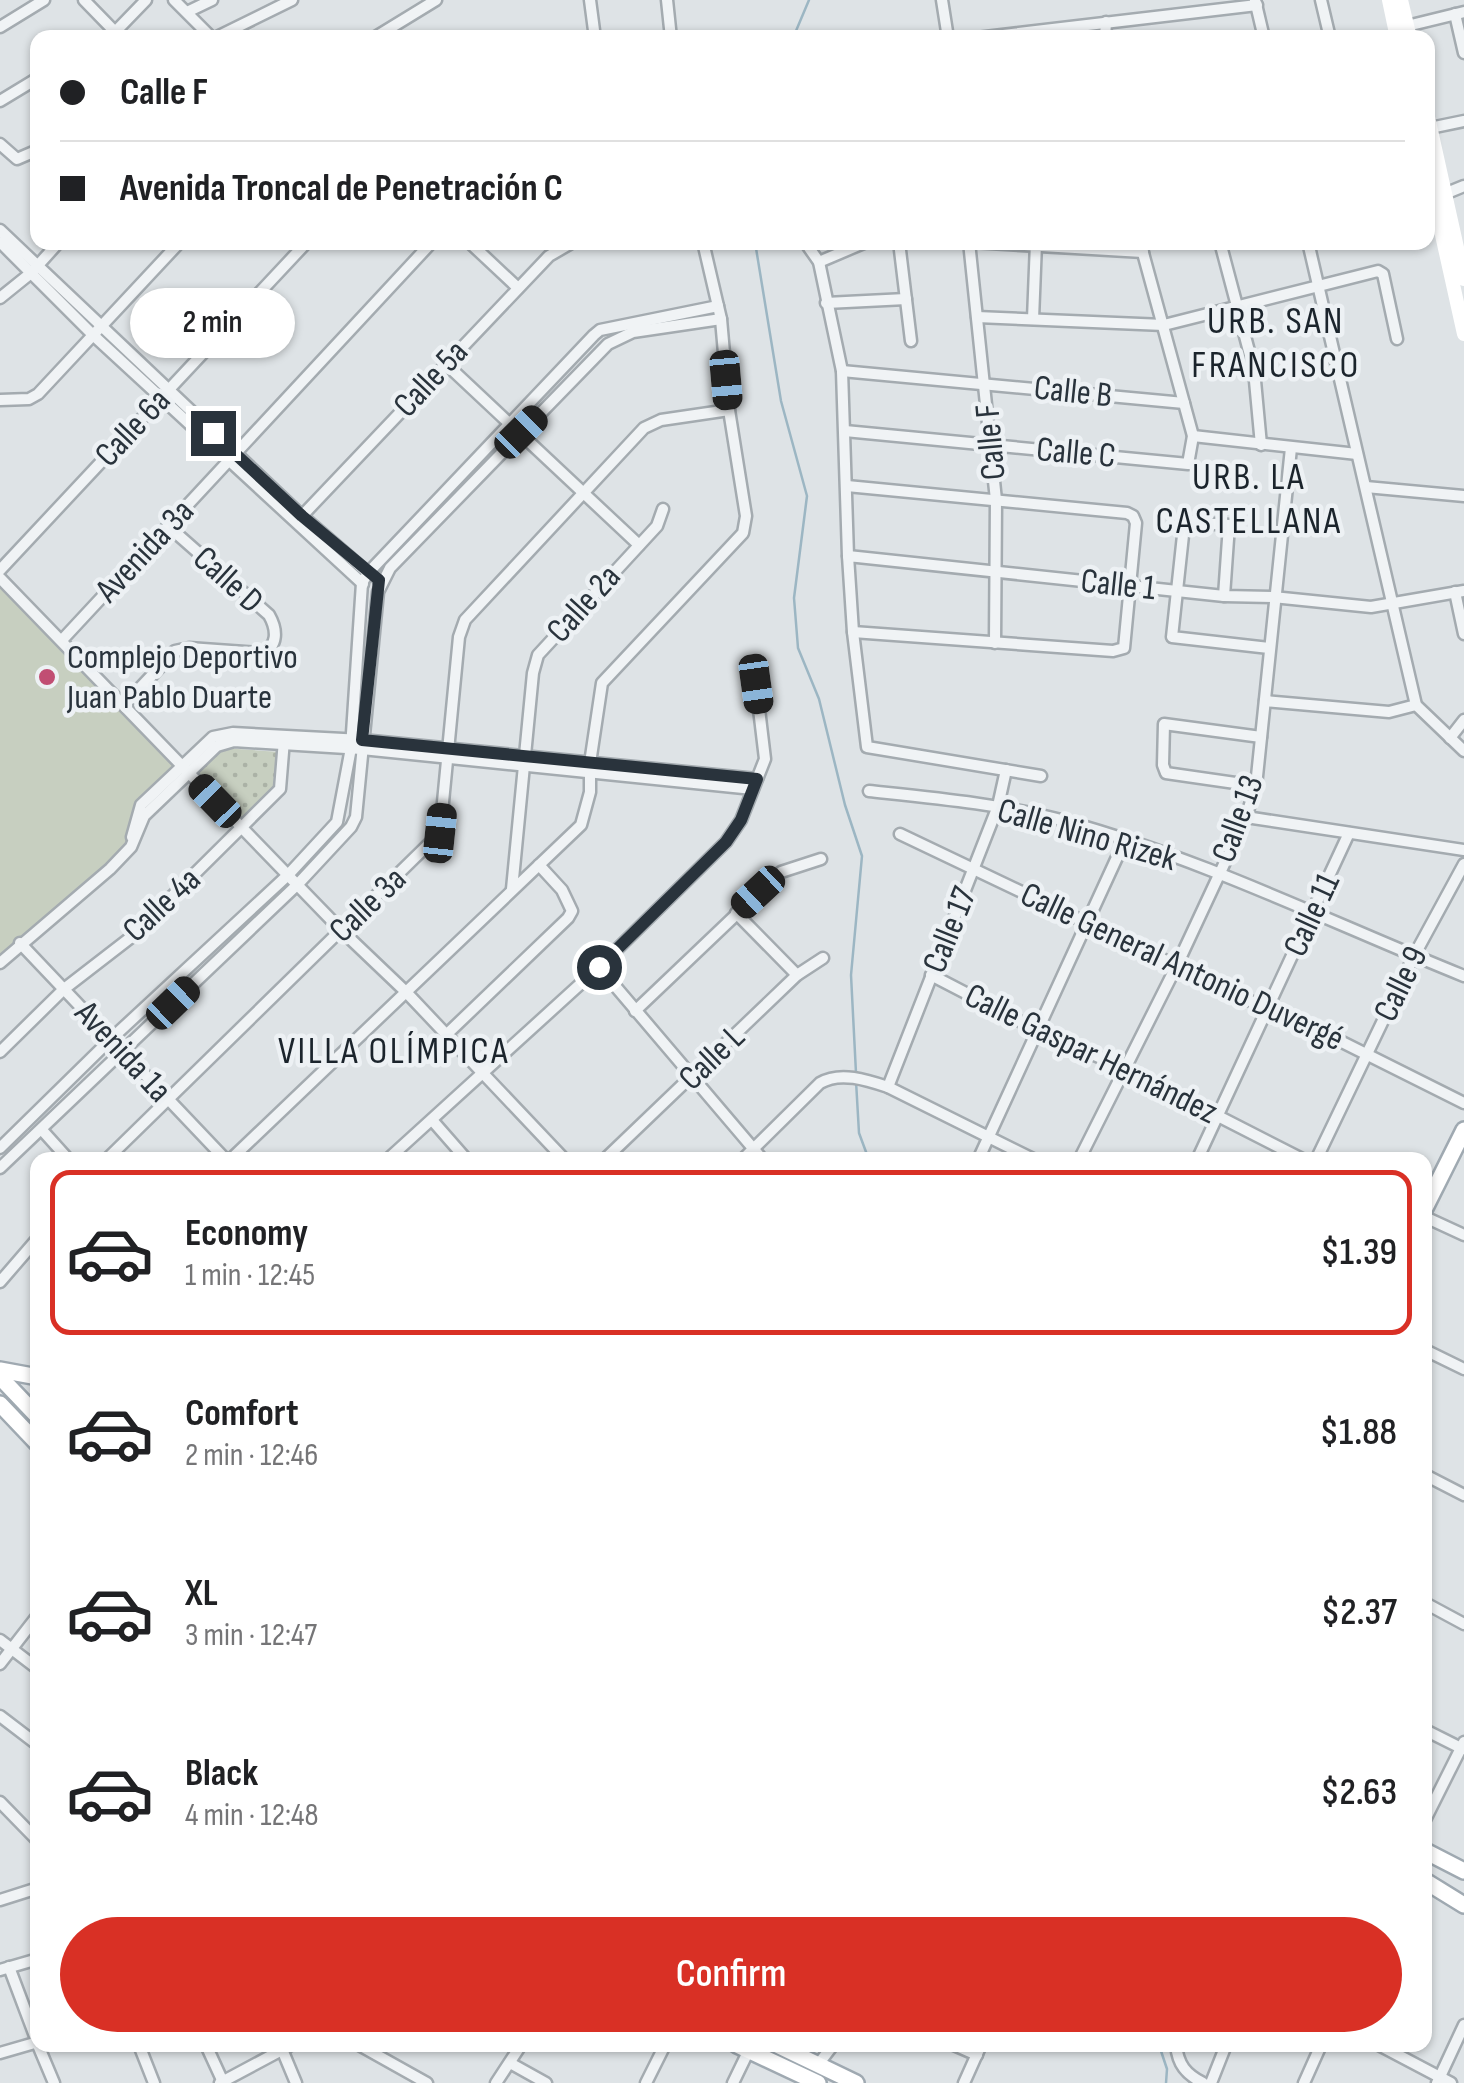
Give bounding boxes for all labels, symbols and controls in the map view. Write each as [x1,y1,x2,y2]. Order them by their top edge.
text: Calle F [120,70,208,115]
text: Avenida Troncal de Penetración C [120,166,563,211]
callout: 2 min [130,288,296,358]
district label: URB. SAN FRANCISCO [1191,299,1361,388]
text: 2 min [183,303,242,342]
street label: Calle 5a [385,331,477,427]
car [708,349,744,411]
street label: Calle B [1032,367,1114,417]
street label: Calle 6a [86,380,180,476]
car [489,400,553,464]
street label: Calle F [966,402,1016,482]
route end [191,411,236,456]
street label: Calle C [1035,428,1117,478]
district label: URB. LA CASTELLANA [1155,455,1343,544]
street label: Avenida 3a [86,491,203,612]
street label: Calle D [184,537,272,623]
street label: Calle 2a [538,556,630,652]
street label: Calle 1 [1079,560,1157,610]
place label: Complejo Deportivo Juan Pablo Duarte [66,636,298,719]
car [737,652,775,716]
marker: Complejo Deportivo Juan Pablo Duarte [36,666,58,688]
car [183,769,247,833]
street label: Calle 13 [1203,770,1273,868]
street label: Calle Nino Rizek [993,789,1182,881]
car [422,802,458,864]
street label: Calle 4a [114,858,210,952]
street label: Calle 3a [320,858,416,952]
car [726,861,790,923]
street label: Calle 11 [1274,866,1350,964]
street label: Calle General Antonio Duvergé [1014,873,1350,1061]
street label: Calle 17 [913,881,987,979]
street label: Calle 9 [1365,940,1437,1028]
route start [577,945,622,990]
car [141,971,205,1035]
street label: Calle Gaspar Hernández [958,974,1224,1134]
street label: Avenida 1a [65,992,181,1112]
street label: Calle L [670,1016,754,1100]
district label: VILLA OLÍMPICA [278,1029,510,1074]
icon: car [65,1208,155,1298]
text: Economy [185,1211,308,1256]
text: $1.39 [1320,1230,1397,1275]
text: 1 min · 12:45 [185,1256,315,1295]
icon: car [65,1388,155,1478]
text: Comfort [185,1391,299,1436]
text: $1.88 [1320,1410,1397,1455]
text: 2 min · 12:46 [185,1436,318,1475]
icon: car [65,1568,155,1658]
text: XL [185,1571,218,1616]
text: $2.37 [1321,1590,1397,1635]
text: 3 min · 12:47 [185,1616,317,1655]
icon: car [65,1748,155,1838]
text: Black [185,1751,258,1796]
text: $2.63 [1320,1770,1397,1815]
text: 4 min · 12:48 [185,1796,318,1835]
button: Confirm [60,1917,1402,2032]

